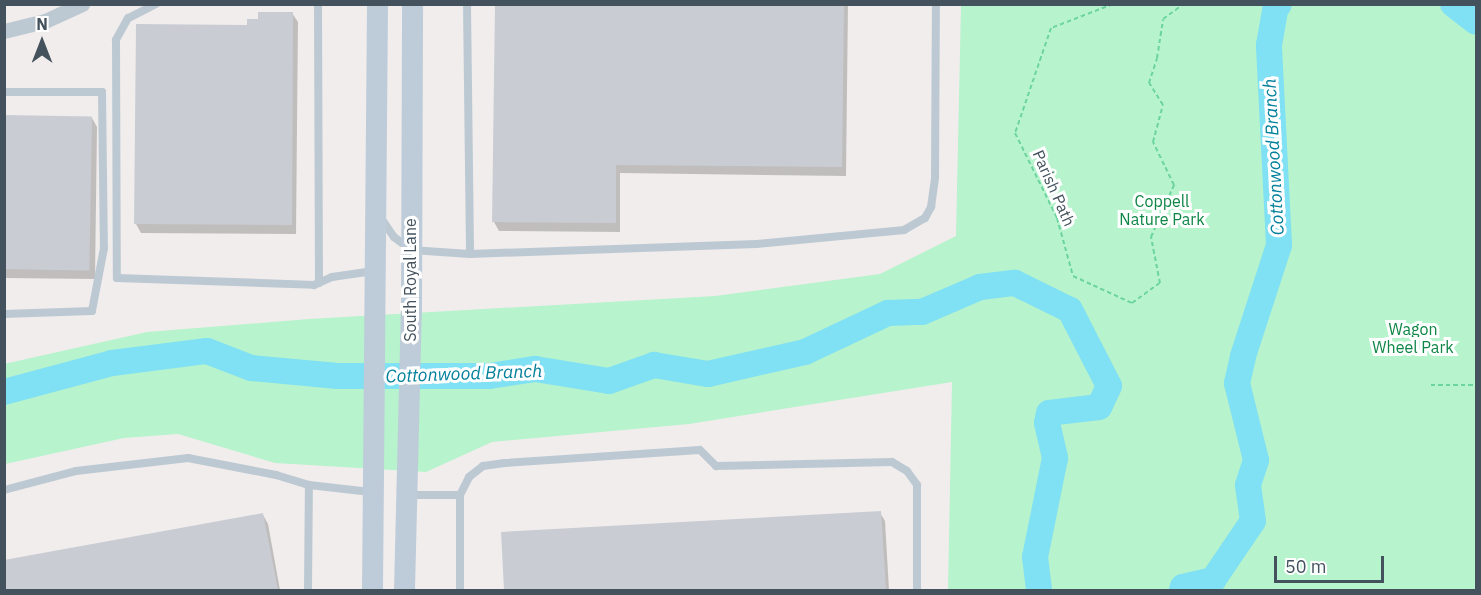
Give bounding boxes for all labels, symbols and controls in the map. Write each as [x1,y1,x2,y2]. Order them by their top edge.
north arrow [12,12,72,72]
text: N [36,14,48,34]
water label: Cottonwood Branch [1259,78,1289,236]
street label: Parish Path [1029,147,1079,229]
park label: Coppell Nature Park [1119,191,1205,229]
street label: South Royal Lane [400,218,420,342]
park label: Wagon Wheel Park [1372,319,1454,357]
water label: Cottonwood Branch [385,360,543,388]
scale bar [1277,544,1386,582]
text: 50 m [1285,555,1327,578]

